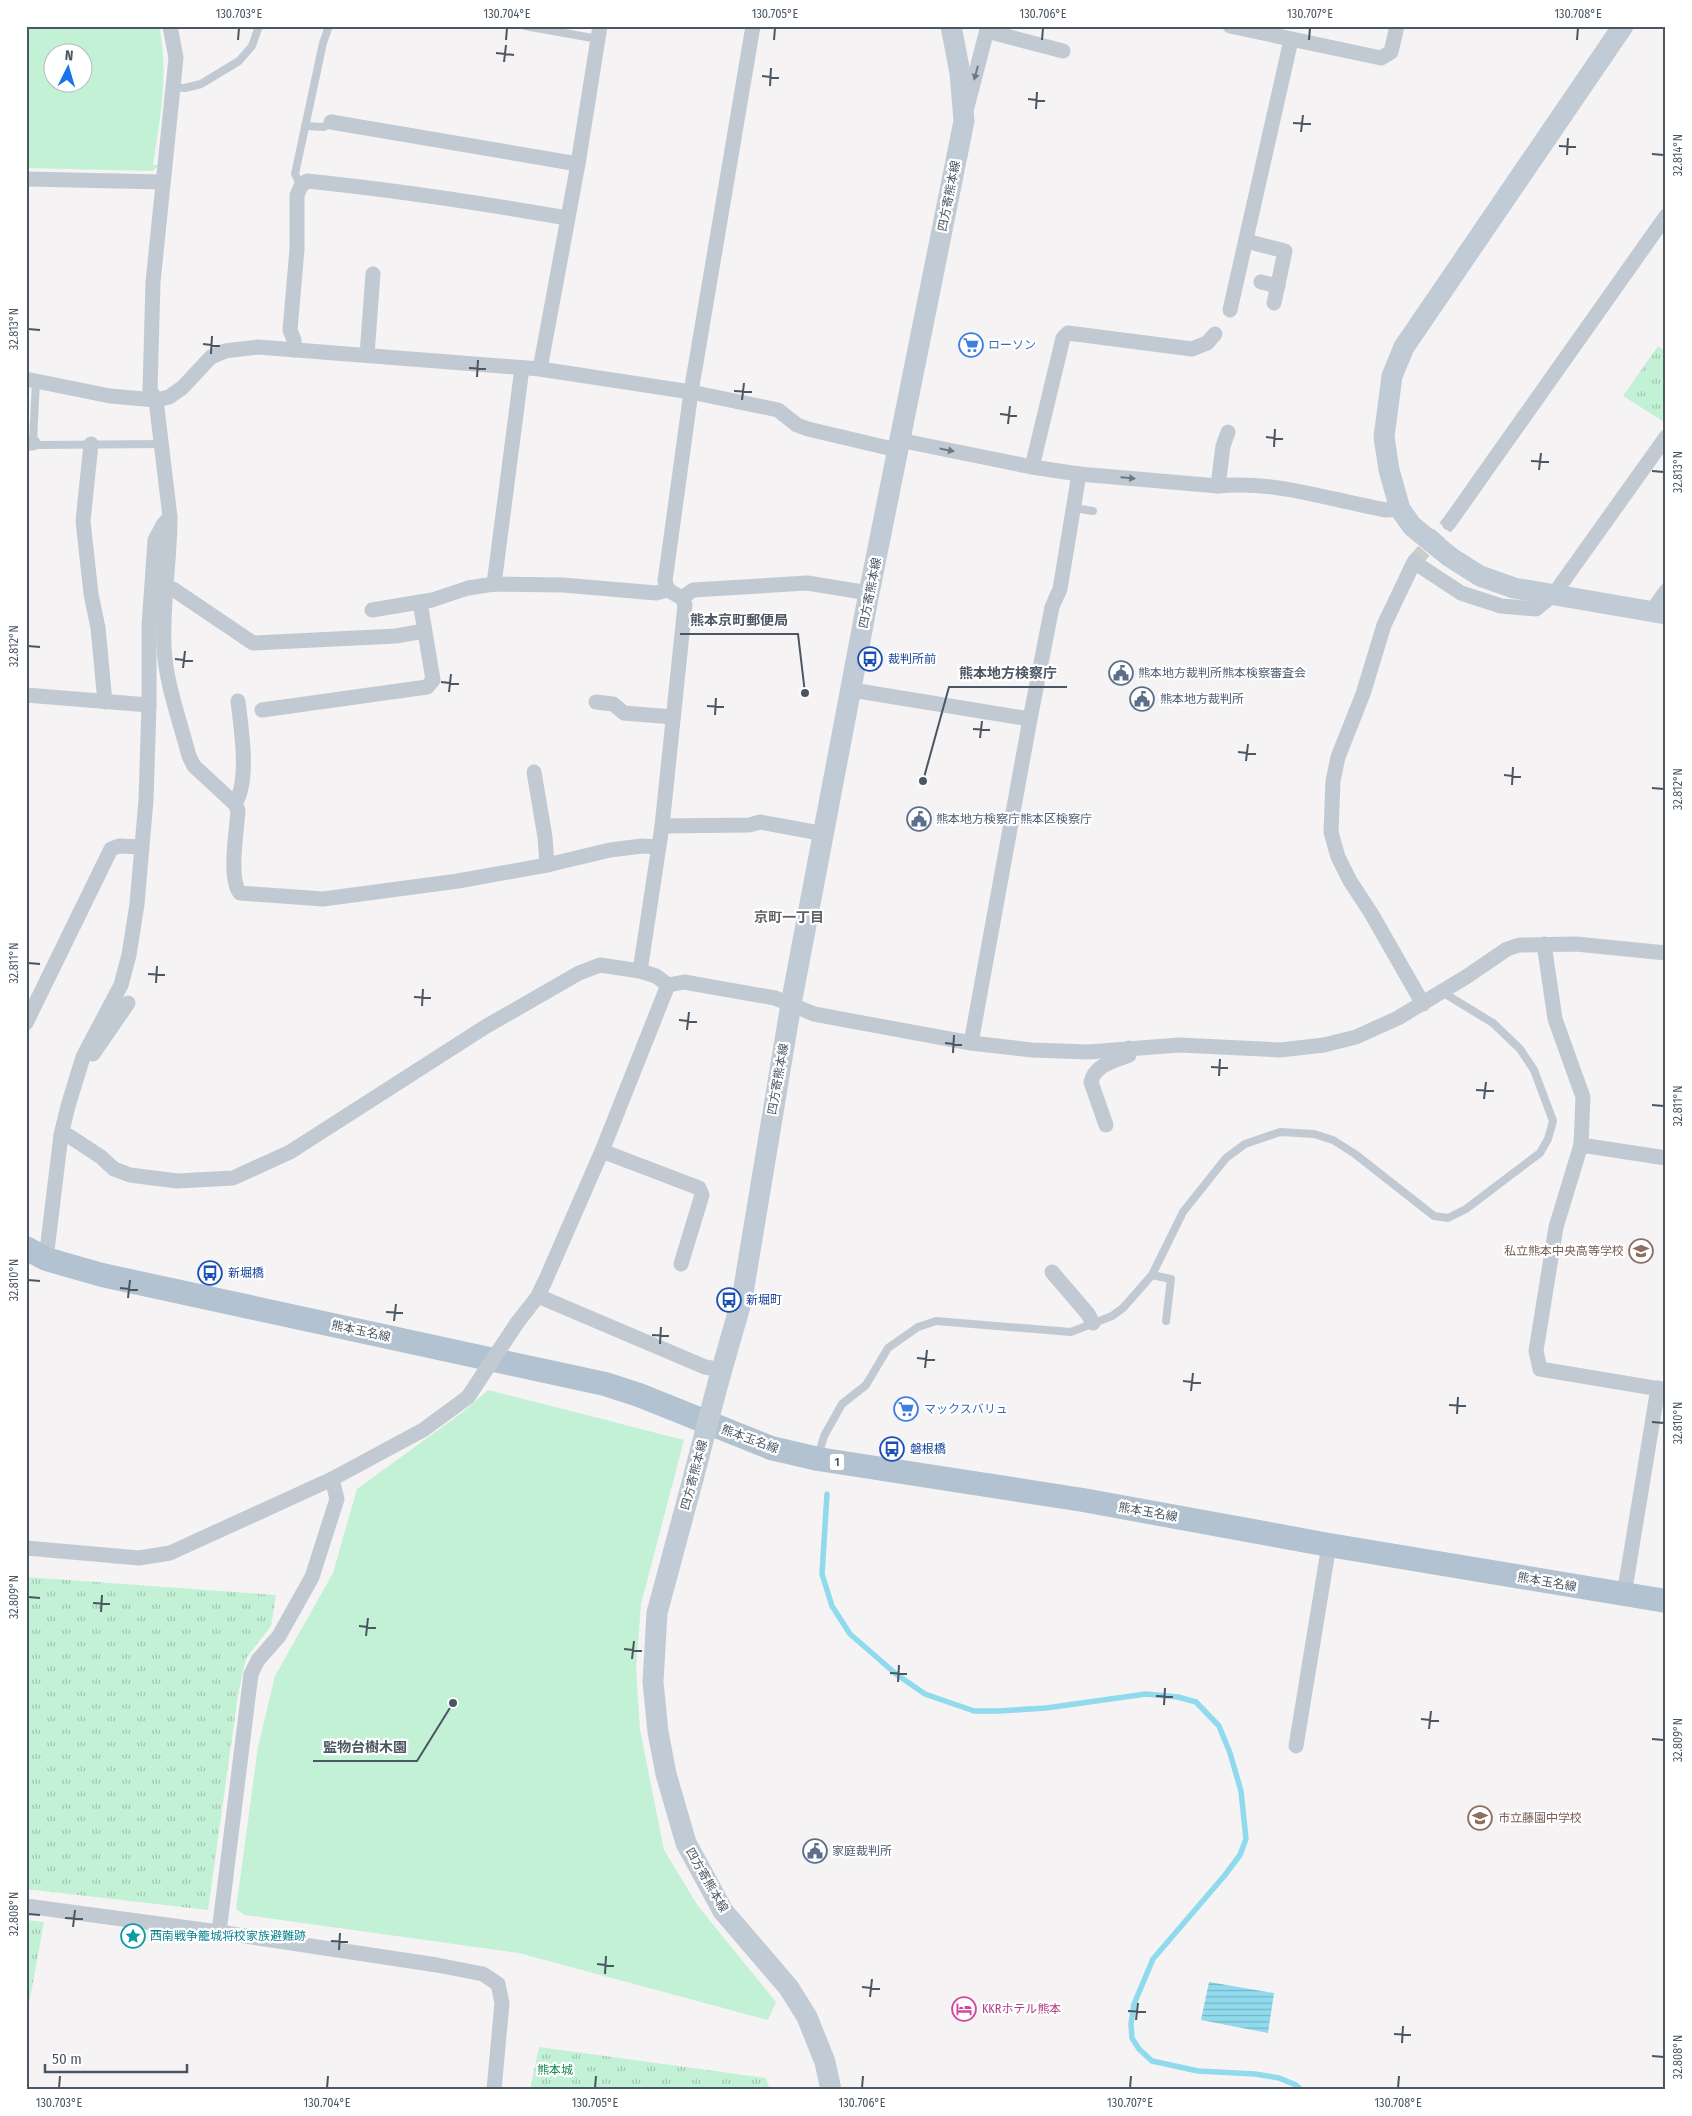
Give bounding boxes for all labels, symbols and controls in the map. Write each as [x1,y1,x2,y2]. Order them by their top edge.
text: 130.703°E [216,7,263,21]
text: 130.704°E [484,7,531,21]
text: 130.705°E [752,7,799,21]
text: 130.706°E [1020,7,1067,21]
text: 130.707°E [1287,7,1333,21]
text: 130.708°E [1554,7,1602,21]
north arrow [42,42,92,92]
text: N [64,47,74,64]
one-way arrow [972,66,980,81]
text: 32.814°N [1671,134,1685,176]
street label: 四方寄熊本線 [935,159,963,233]
text: 32.813°N [7,308,21,350]
supermarket icon: ローソン [958,332,984,358]
place label: ローソン [988,338,1036,352]
one-way arrow [940,446,956,454]
text: 32.813°N [1671,451,1685,493]
one-way arrow [1120,474,1136,482]
street label: 四方寄熊本線 [856,556,884,630]
callout: 熊本京町郵便局 [680,605,798,634]
text: 熊本京町郵便局 [690,612,788,629]
text: 32.812°N [7,625,21,667]
bus stop icon: 裁判所前 [857,646,883,672]
place label: 裁判所前 [888,652,936,666]
callout: 熊本地方検察庁 [949,658,1067,687]
public building icon: 熊本地方裁判所熊本検察審査会 [1108,660,1134,686]
text: 熊本地方検察庁 [959,665,1057,682]
place label: 熊本地方裁判所熊本検察審査会 [1138,666,1306,680]
public building icon: 熊本地方裁判所 [1129,686,1155,712]
place label: 熊本地方裁判所 [1160,692,1244,706]
text: 32.812°N [1671,768,1685,810]
public building icon: 熊本地方検察庁熊本区検察庁 [906,806,932,832]
place label: 熊本地方検察庁熊本区検察庁 [936,812,1092,826]
district label: 京町一丁目 [754,909,824,926]
text: 32.811°N [7,943,21,983]
street label: 四方寄熊本線 [765,1042,791,1116]
text: 32.811°N [1671,1086,1685,1126]
school or university icon: 私立熊本中央高等学校 [1628,1238,1654,1264]
place label: 私立熊本中央高等学校 [1504,1244,1624,1258]
text: 32.810°N [7,1259,21,1301]
bus stop icon: 新堀橋 [197,1260,223,1286]
place label: 新堀橋 [228,1266,264,1280]
bus stop icon: 新堀町 [716,1287,742,1313]
place label: 新堀町 [746,1293,782,1307]
street label: 熊本玉名線 [330,1318,392,1344]
supermarket icon: マックスバリュ [893,1396,919,1422]
place label: マックスバリュ [924,1402,1008,1416]
text: 32.810°N [1671,1402,1685,1444]
street label: 熊本玉名線 [719,1422,781,1456]
bus stop icon: 磐根橋 [879,1436,905,1462]
street label: 四方寄熊本線 [678,1438,710,1512]
place label: 磐根橋 [910,1442,946,1456]
road number: 1 [830,1454,844,1470]
street label: 熊本玉名線 [1117,1500,1179,1524]
street label: 熊本玉名線 [1516,1570,1578,1594]
text: 32.809°N [7,1575,21,1619]
text: 32.809°N [1671,1718,1685,1762]
callout: 監物台樹木園 [313,1732,417,1761]
text: 監物台樹木園 [323,1739,407,1756]
school or university icon: 市立藤園中学校 [1467,1805,1493,1831]
place label: 市立藤園中学校 [1498,1811,1582,1825]
public building icon: 家庭裁判所 [802,1838,828,1864]
place label: 家庭裁判所 [832,1844,892,1858]
street label: 四方寄熊本線 [683,1845,731,1915]
text: 32.808°N [7,1892,21,1936]
place icon: 西南戦争籠城将校家族避難跡 [120,1923,146,1949]
place label: 西南戦争籠城将校家族避難跡 [150,1929,306,1943]
hotel icon: KKRホテル熊本 [951,1996,977,2022]
place label: KKRホテル熊本 [982,2002,1061,2016]
text: 32.808°N [1671,2035,1685,2079]
scale bar [45,2041,188,2073]
text: 50 m [52,2050,82,2068]
park label: 熊本城 [537,2063,573,2077]
text: 130.703°E [36,2096,83,2110]
text: 130.704°E [304,2096,351,2110]
text: 130.705°E [572,2096,619,2110]
text: 130.706°E [839,2096,886,2110]
text: 130.707°E [1107,2096,1153,2110]
text: 130.708°E [1374,2096,1422,2110]

